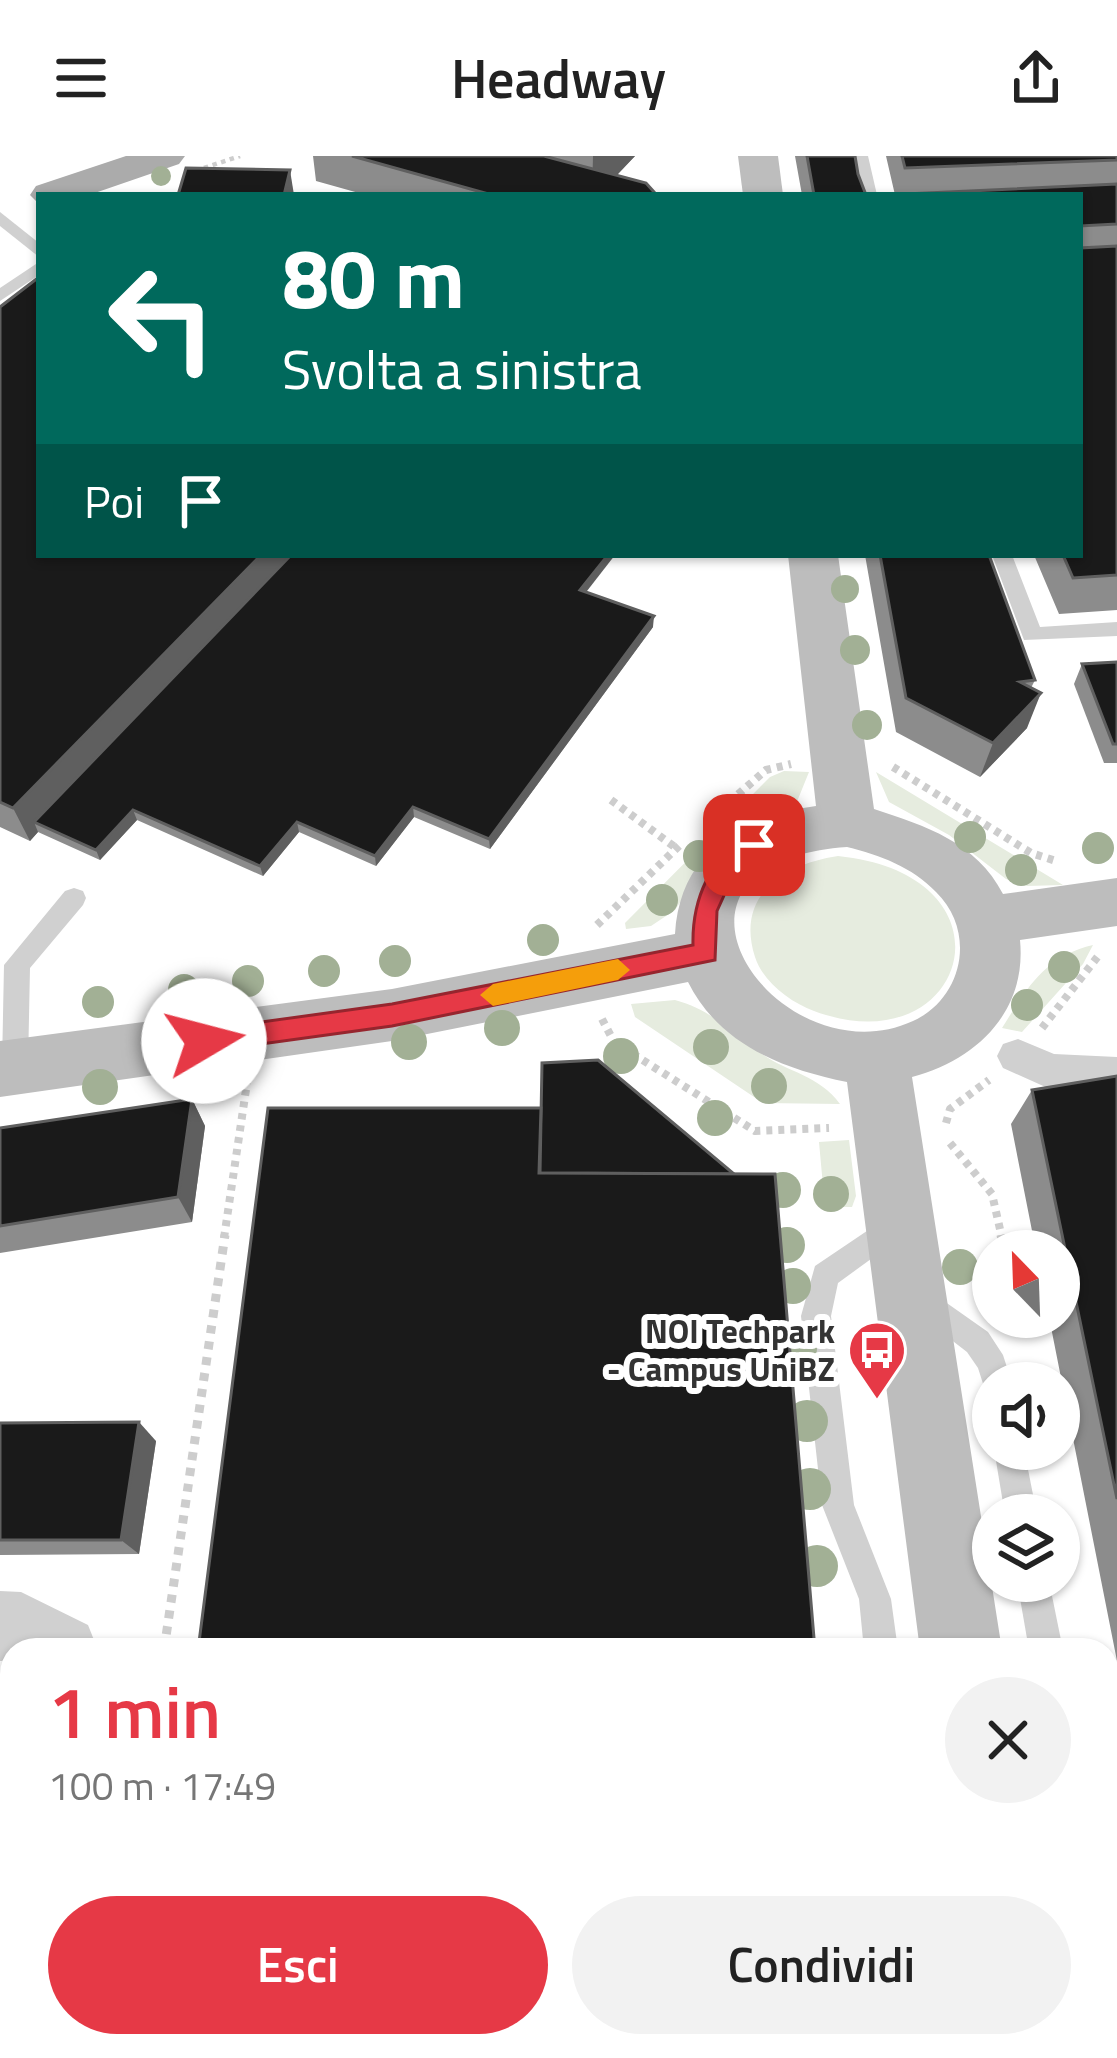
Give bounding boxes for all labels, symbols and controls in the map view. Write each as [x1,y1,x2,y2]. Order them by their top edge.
text: Headway [451,37,666,119]
icon: menu [48,45,114,111]
icon: share [1003,45,1069,111]
text: 80 m [282,213,465,341]
icon: left [84,240,240,396]
text: Svolta a sinistra [282,328,642,410]
text: Poi [84,467,144,535]
icon: arrive [168,468,234,534]
pin [703,794,805,896]
icon: arrive [721,812,787,878]
position arrow [141,978,267,1104]
north arrow [972,1230,1080,1338]
map controls [972,1230,1080,1602]
place label: NOI Techpark - Campus UniBZ [607,1306,835,1394]
bus stop icon: NOI Techpark - Campus UniBZ [846,1319,908,1401]
button: sound [972,1362,1080,1470]
button: layers [972,1494,1080,1602]
text: 1 min [48,1656,221,1766]
button: close [945,1677,1071,1803]
text: 100 m · 17:49 [48,1756,276,1815]
button: Esci [48,1896,548,2034]
button: Condividi [572,1896,1071,2034]

